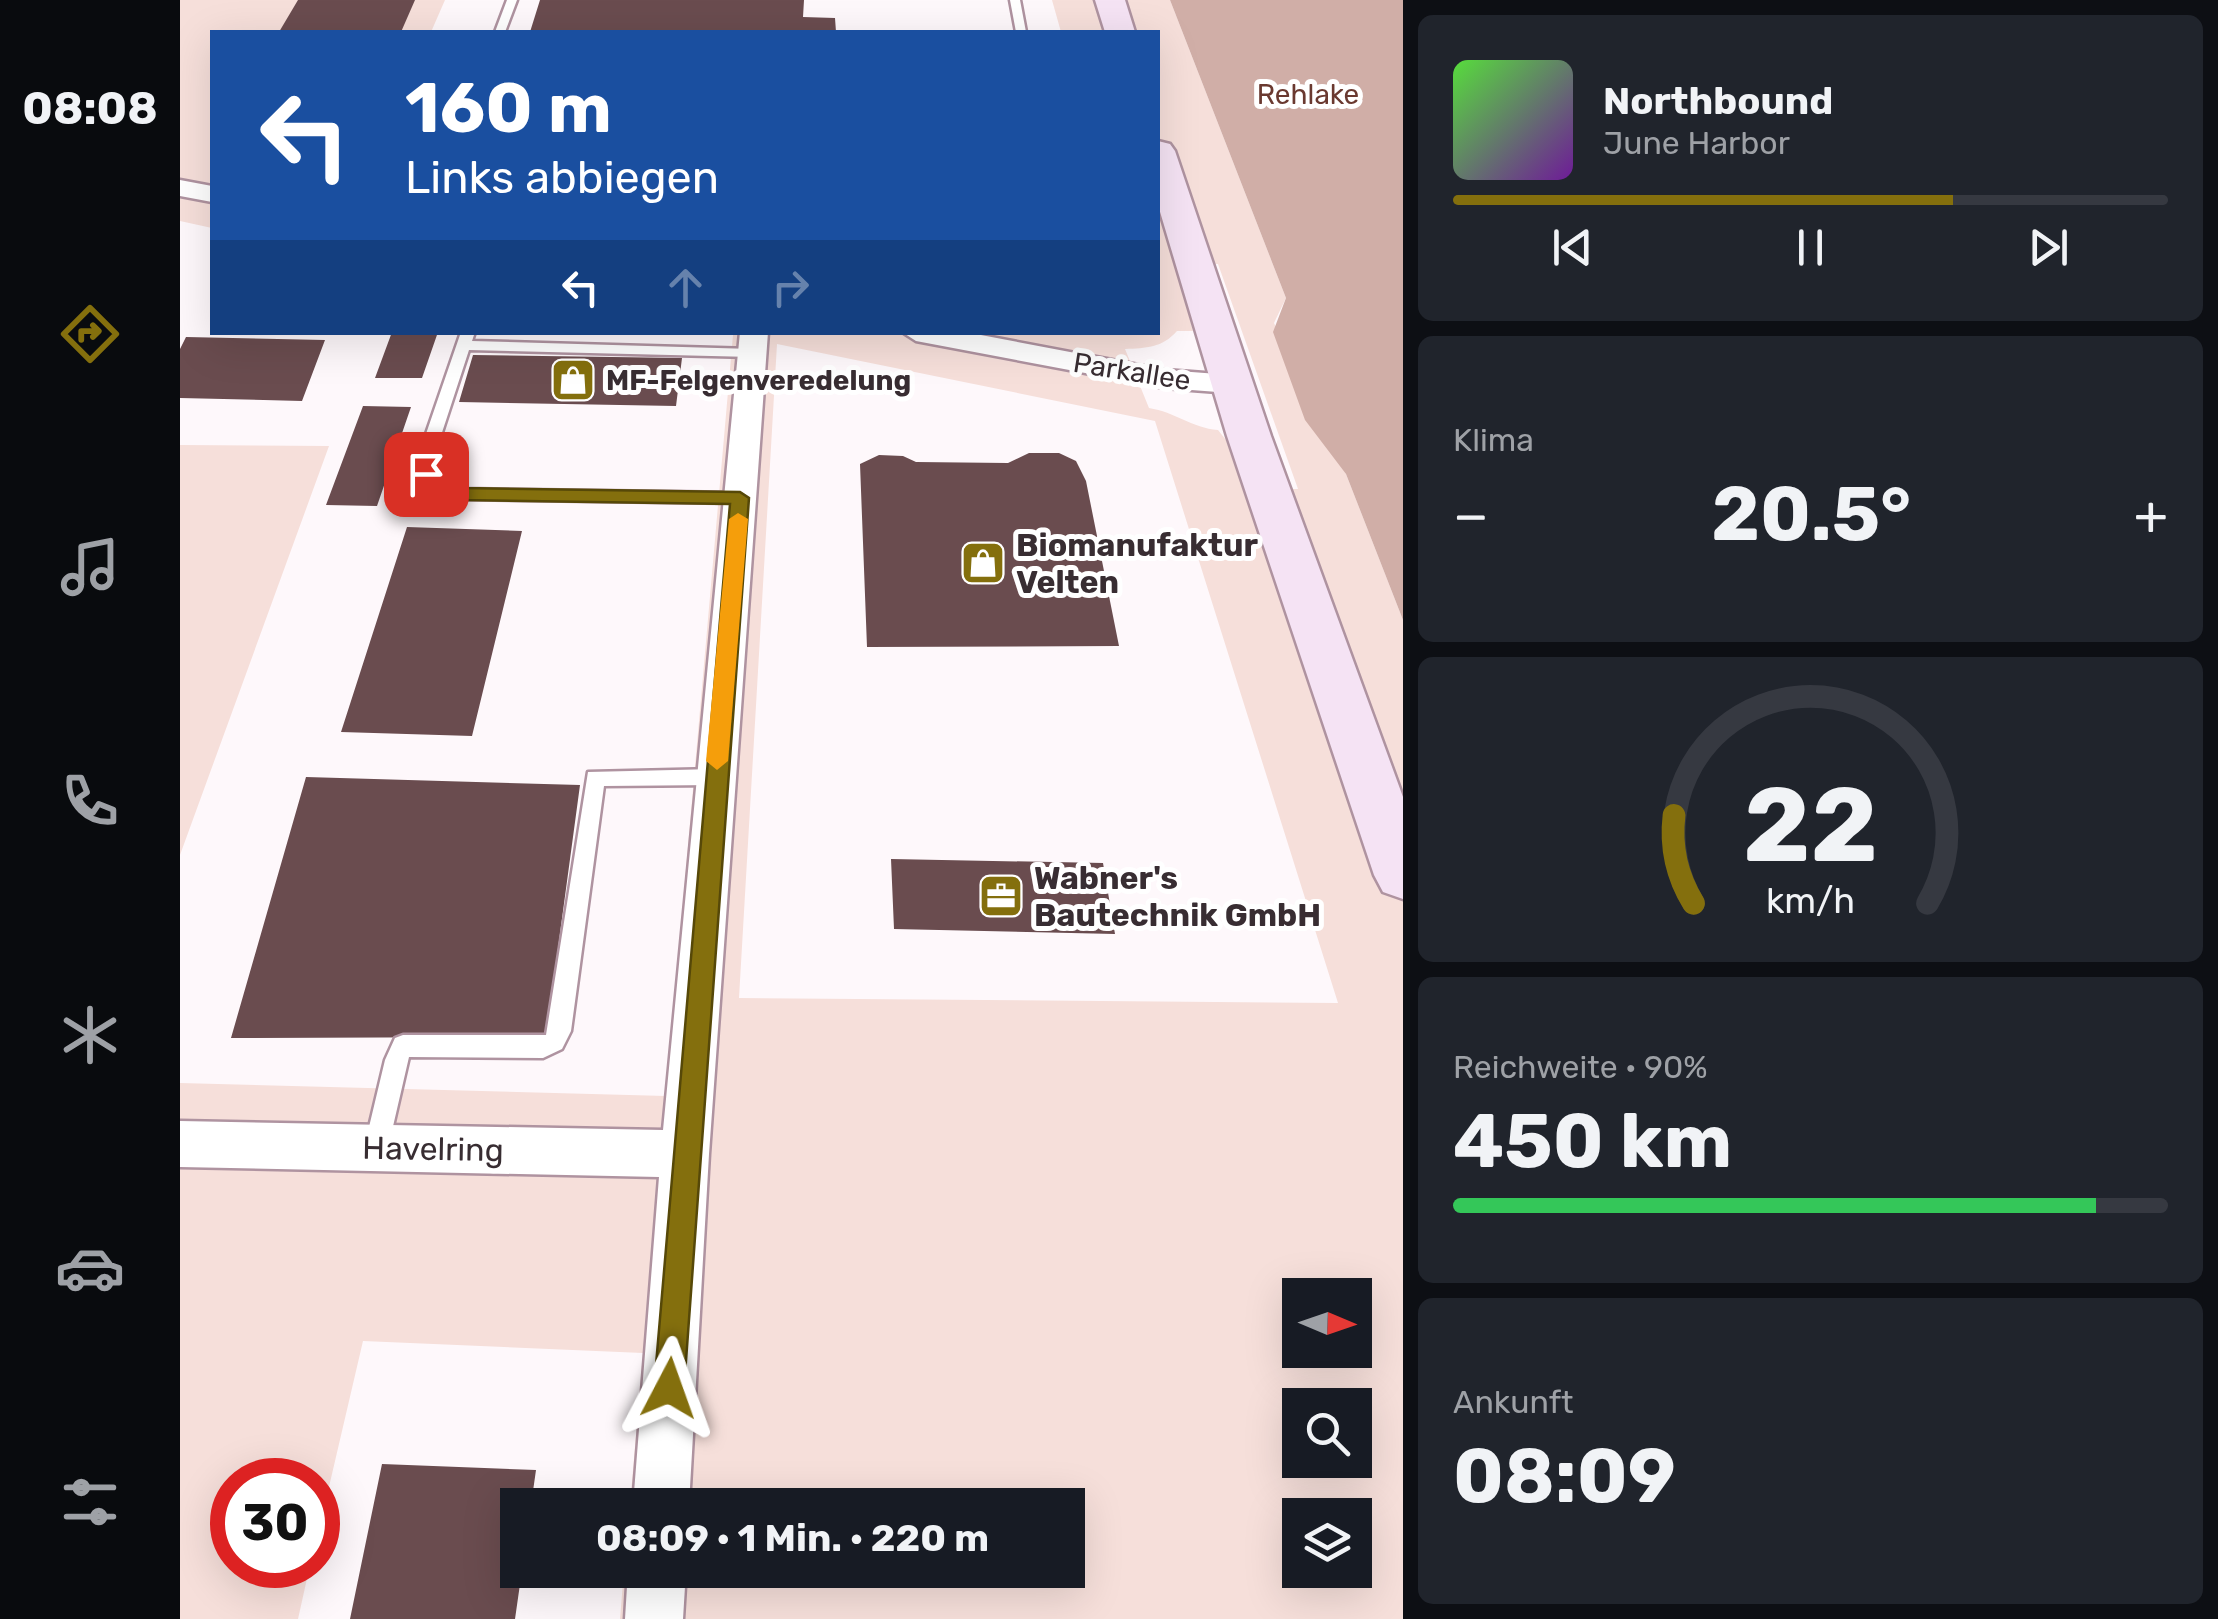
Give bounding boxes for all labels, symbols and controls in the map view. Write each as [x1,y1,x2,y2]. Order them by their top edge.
text: 160 m [405,67,612,150]
icon: left [240,70,370,200]
park label: Rehlake [1257,78,1359,111]
text: Northbound [1603,78,1833,124]
text: 08:08 [22,82,158,135]
text: June Harbor [1603,124,1790,162]
text: Links abbiegen [405,151,719,204]
icon: previous [1545,220,1600,275]
icon: pause [1783,220,1838,275]
icon: next [2021,220,2076,275]
icon: left [553,260,608,315]
icon: ahead [658,260,713,315]
icon: right [763,260,818,315]
icon: directions [55,299,125,369]
street label: Parkallee [1071,346,1193,397]
shop icon: MF-Felgenveredelung [550,357,596,403]
place label: MF-Felgenveredelung [606,364,911,397]
text: Klima [1453,421,1534,459]
pin [384,432,469,517]
icon: arrive [399,447,454,502]
text: 20.5° [1711,470,1911,559]
text: − [1453,483,1489,548]
text: + [2134,483,2168,548]
place label: Biomanufaktur Velten [1016,526,1259,601]
icon: music [55,532,125,602]
shop icon: Biomanufaktur Velten [960,540,1006,586]
text: 22 [1743,764,1878,887]
icon: phone [55,766,125,836]
place label: Wabner's Bautechnik GmbH [1034,859,1321,934]
office icon: Wabner's Bautechnik GmbH [978,873,1024,919]
text: km/h [1766,880,1855,922]
icon: climate [55,1000,125,1070]
text: Reichweite · 90% [1453,1048,1708,1086]
text: 450 km [1453,1097,1732,1186]
street label: Havelring [362,1129,504,1169]
icon: car [55,1233,125,1303]
north arrow [1282,1278,1372,1368]
map controls [1282,1278,1372,1588]
position arrow [617,1336,721,1440]
text: Ankunft [1453,1383,1574,1421]
button: search [1282,1388,1372,1478]
text: 08:09 [1453,1432,1676,1521]
speed limit sign: 30 [210,1458,340,1588]
icon: filters [55,1467,125,1537]
button: layers [1282,1498,1372,1588]
text: 08:09 · 1 Min. · 220 m [596,1515,989,1561]

